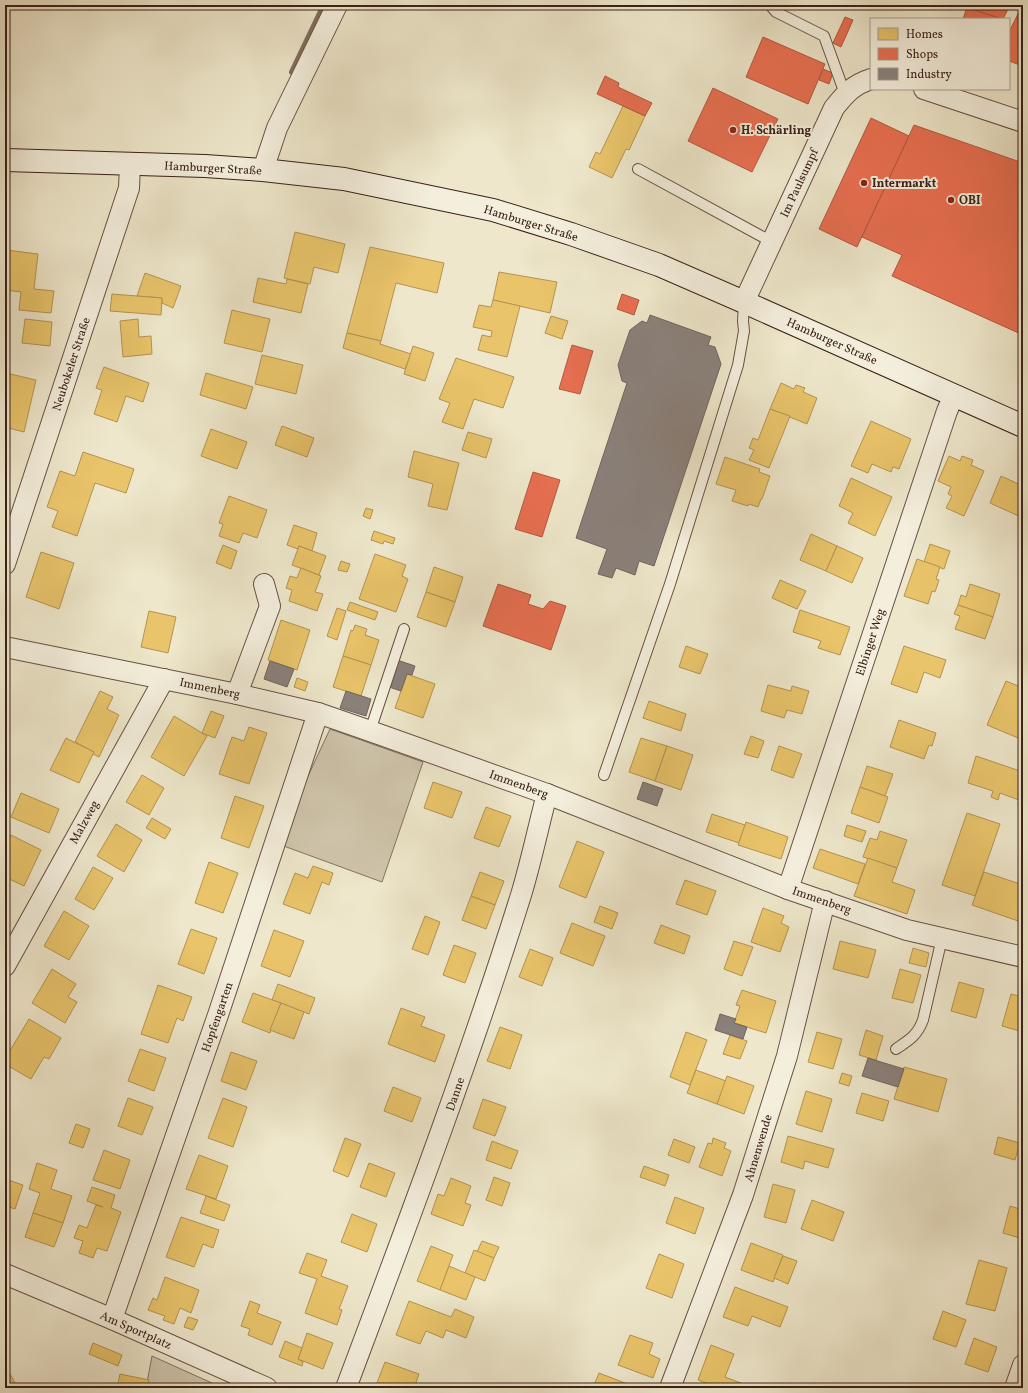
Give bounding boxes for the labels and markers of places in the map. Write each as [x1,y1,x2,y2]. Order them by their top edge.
place label: H. Schärling [741,123,812,139]
marker: H. Schärling [728,125,738,135]
place label: Intermarkt [872,176,937,192]
marker: Intermarkt [859,178,869,188]
place label: OBI [959,193,981,209]
marker: OBI [946,195,956,205]

